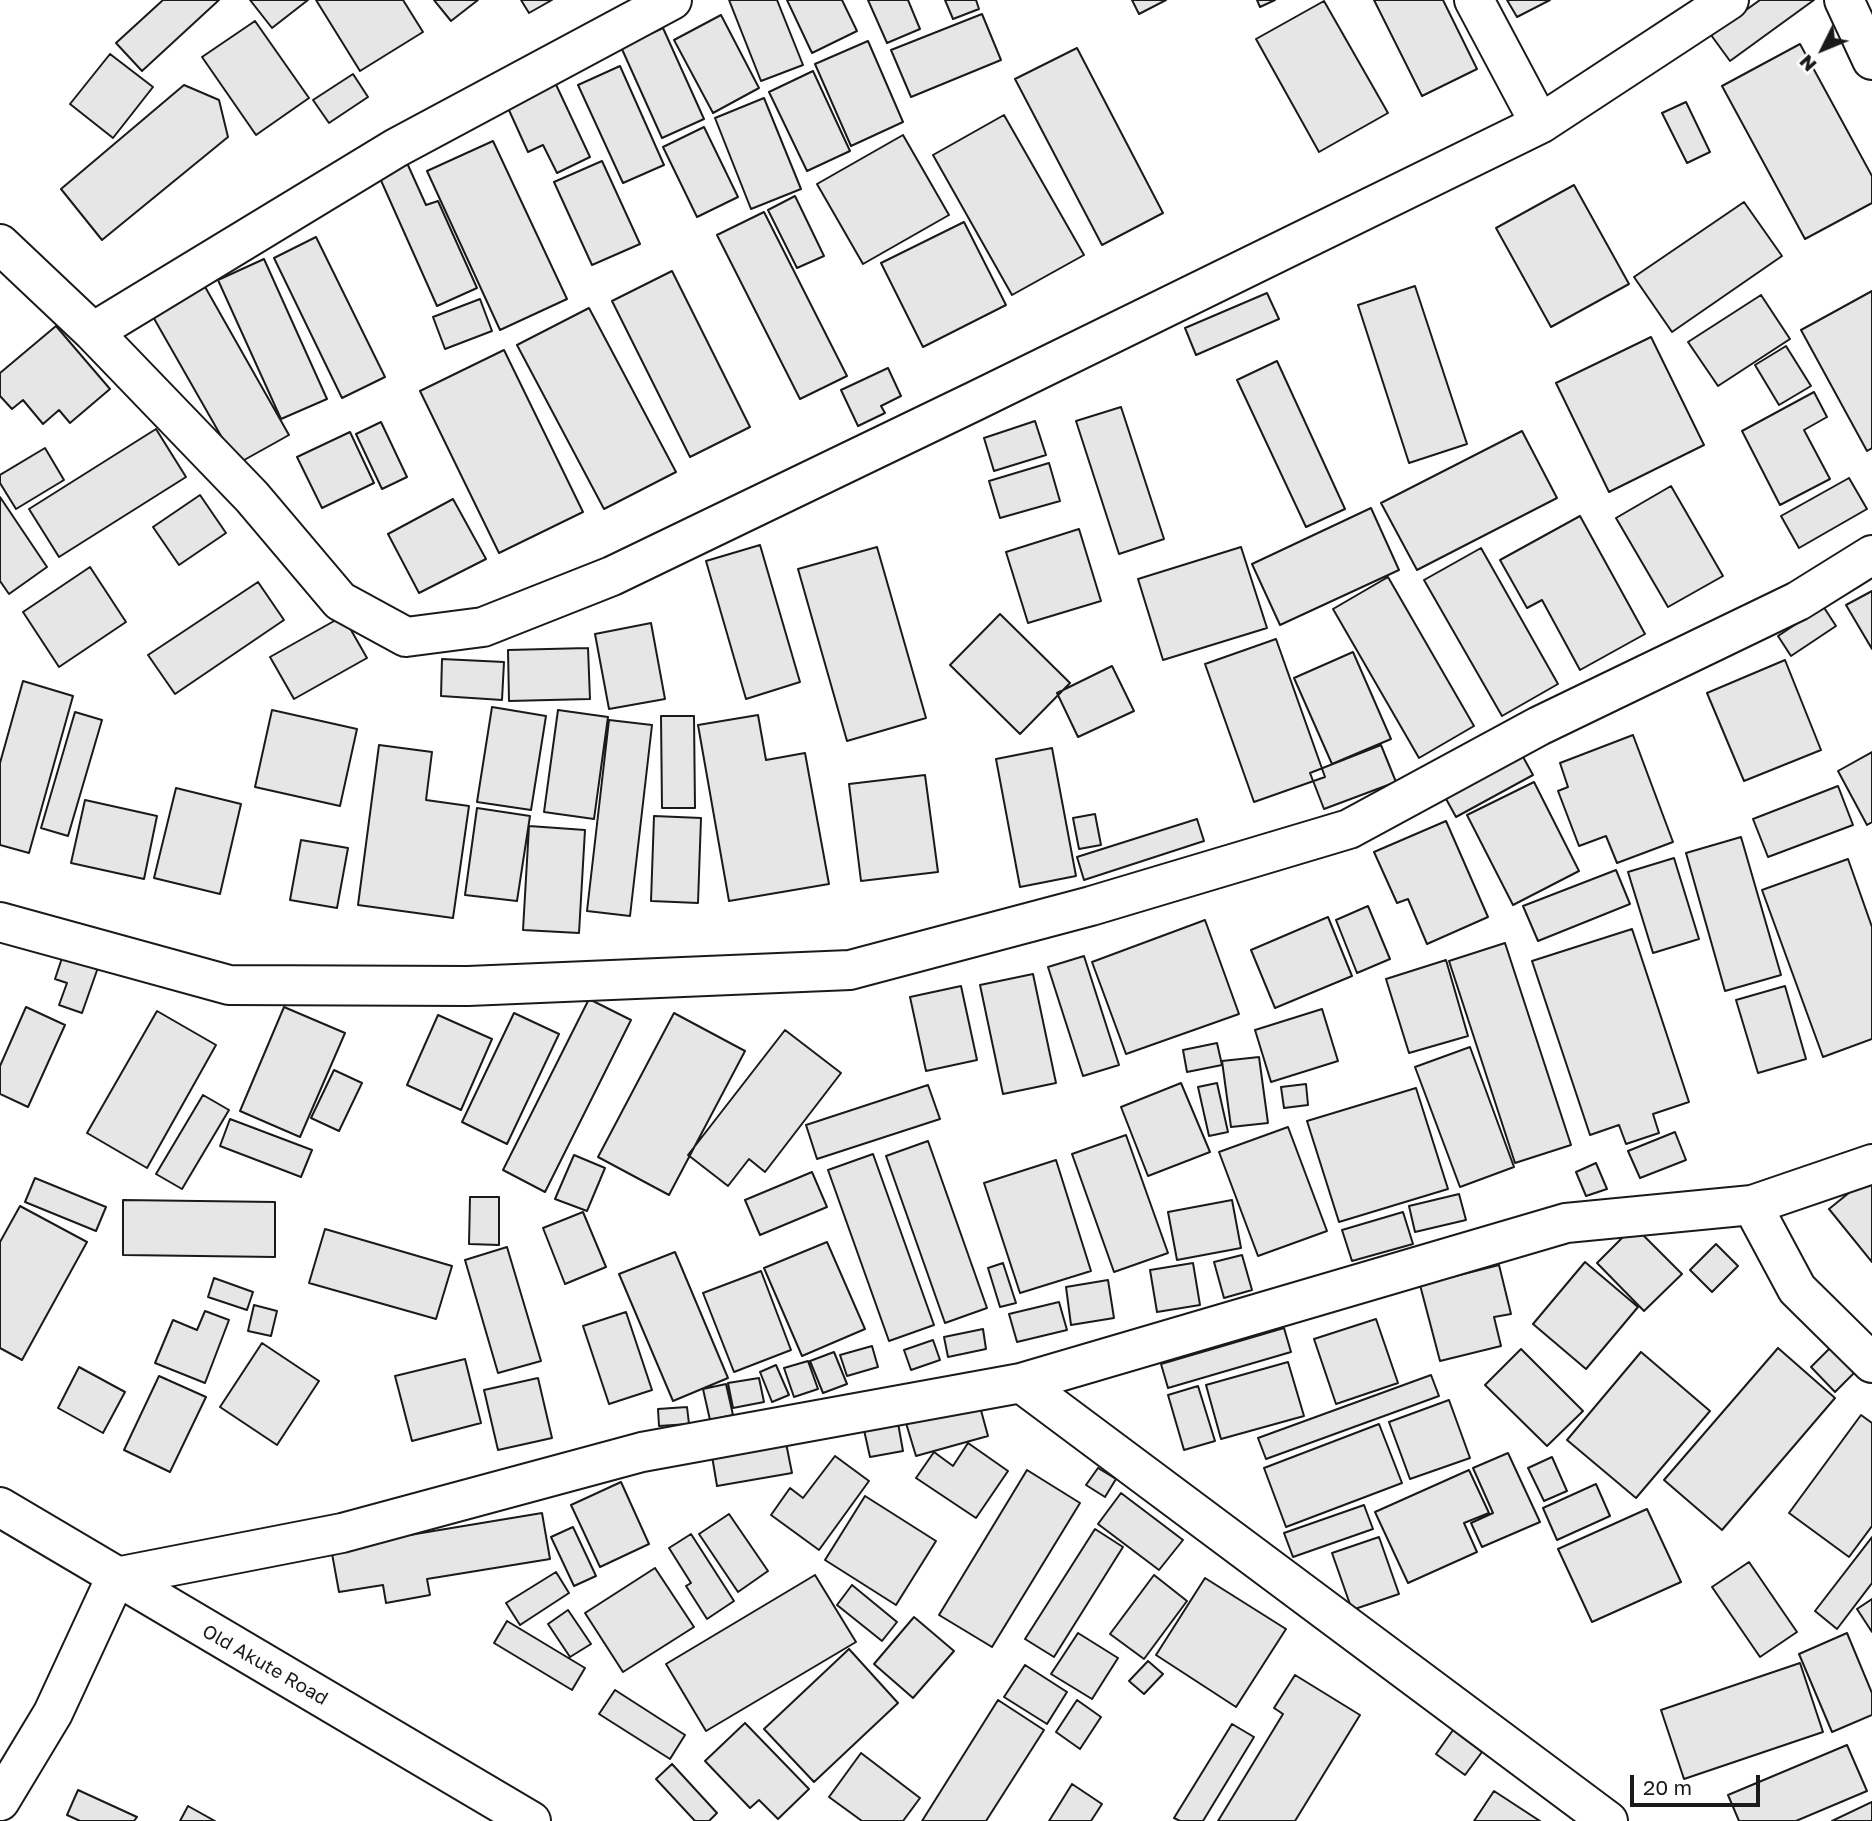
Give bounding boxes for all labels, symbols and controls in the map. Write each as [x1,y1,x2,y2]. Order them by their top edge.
north arrow [1788,14,1858,84]
text: N [1794,51,1821,77]
street label: Old Akute Road [198,1620,332,1710]
scale bar [1634,1762,1764,1806]
text: 20 m [1643,1774,1692,1800]

